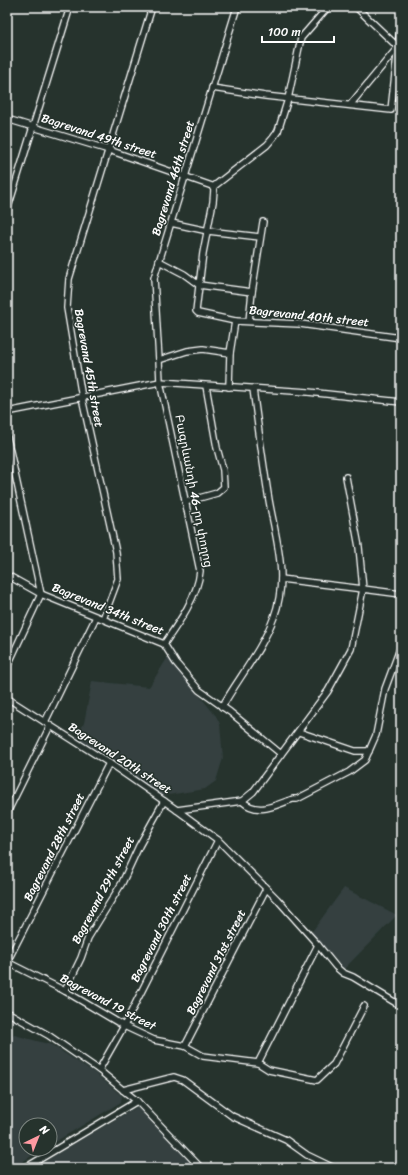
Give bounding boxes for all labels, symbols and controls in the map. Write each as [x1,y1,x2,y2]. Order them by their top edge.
scale bar [262,18,334,44]
text: 100 m [268,21,301,43]
street label: Bagrevand 49th street [38,107,160,165]
street label: Bagrevand 46th street [145,118,201,238]
street label: Bagrevand 40th street [248,299,370,333]
street label: Bagrevand 45th street [68,307,110,429]
street label: Բագրևանդի 46-րդ փողոց [168,413,220,569]
street label: Bagrevand 34th street [49,576,167,642]
street label: Bagrevand 20th street [64,716,176,800]
street label: Bagrevand 28th street [17,789,91,905]
street label: Bagrevand 29th street [65,832,141,948]
street label: Bagrevand 30th street [124,870,198,986]
street label: Bagrevand 31st street [180,905,252,1019]
street label: Bagrevand 19 street [56,967,161,1037]
north arrow [18,1117,58,1157]
text: N [34,1120,54,1140]

